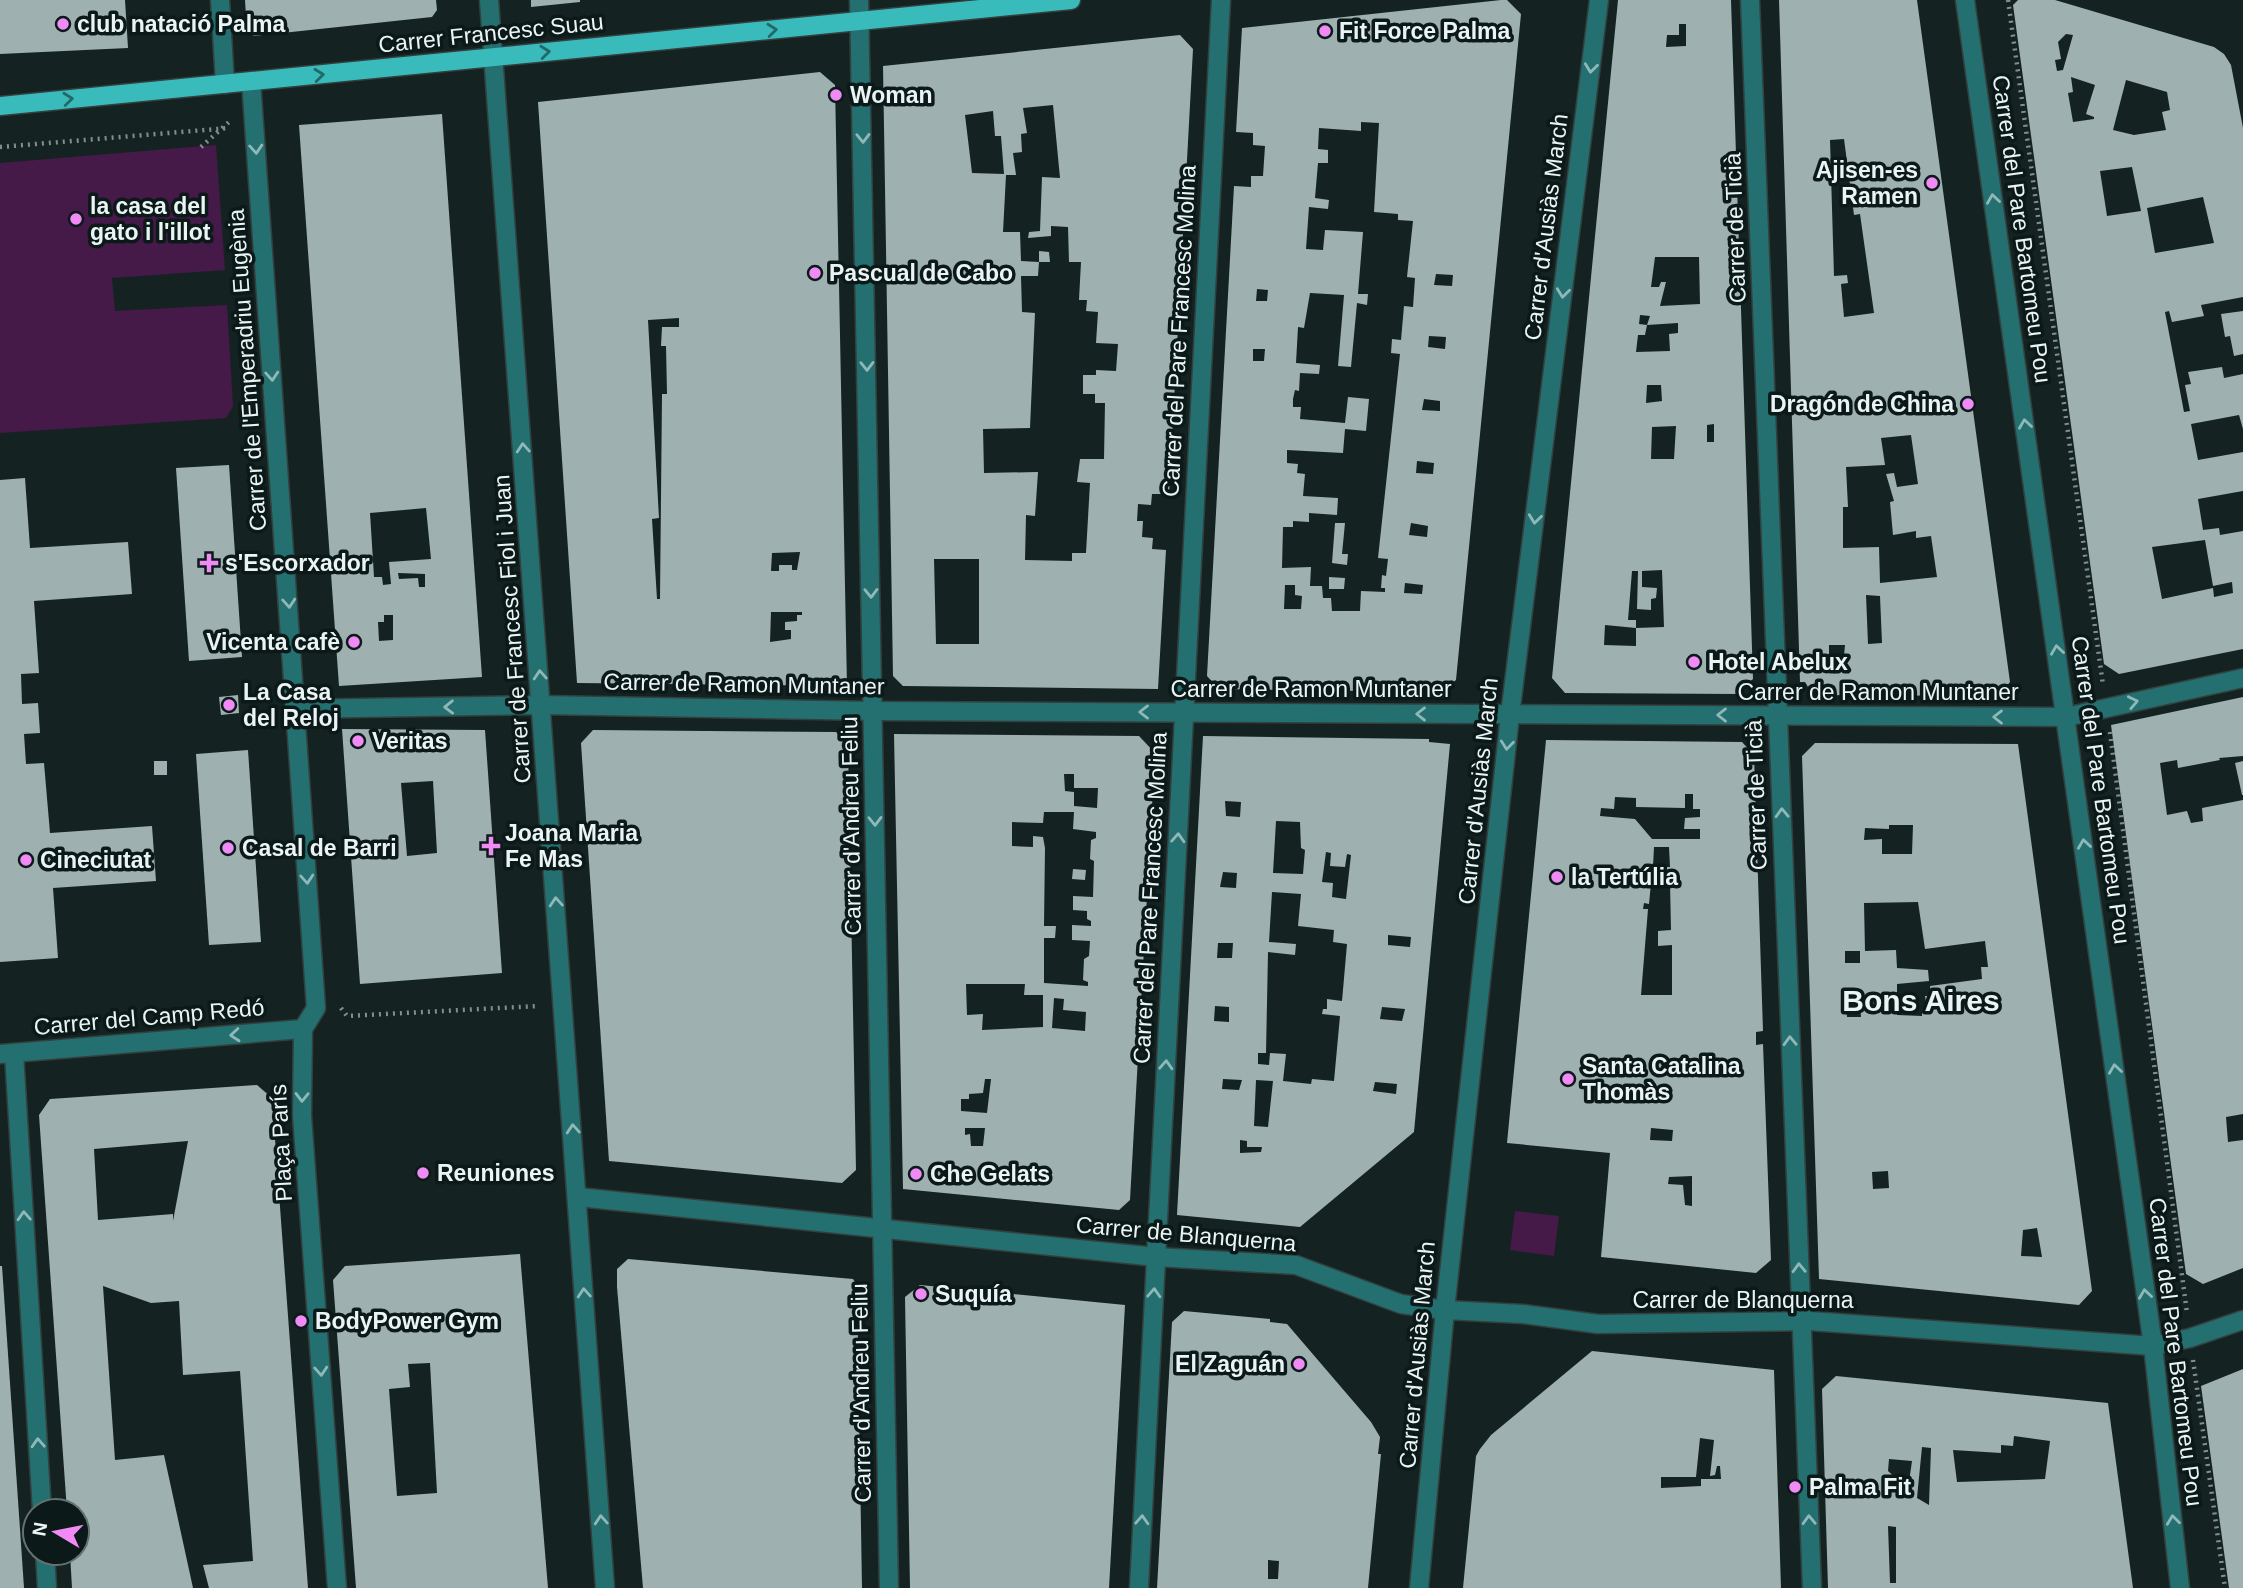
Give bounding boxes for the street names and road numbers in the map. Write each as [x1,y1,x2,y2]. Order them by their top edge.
street label: Carrer Francesc Suau [377,8,605,58]
street label: Carrer del Pare Bartomeu Pou [1988,73,2056,385]
street label: Carrer d'Ausiàs March [1519,112,1573,342]
street label: Carrer de Ticià [1719,152,1751,304]
street label: Carrer del Pare Francesc Molina [1157,164,1201,498]
street label: Carrer de l'Emperadriu Eugènia [223,208,271,532]
street label: Carrer de Francesc Fiol i Juan [488,474,536,784]
street label: Carrer del Pare Bartomeu Pou [2067,634,2135,946]
street label: Carrer de Ramon Muntaner [603,669,885,699]
street label: Carrer de Ramon Muntaner [1170,676,1452,702]
street label: Carrer d'Ausiàs March [1453,676,1503,906]
street label: Carrer de Ramon Muntaner [1737,679,2019,705]
street label: Carrer d'Andreu Feliu [836,716,866,936]
street label: Carrer de Ticià [1740,719,1772,871]
street label: Carrer del Pare Francesc Molina [1128,731,1172,1065]
street label: Carrer del Camp Redó [33,994,265,1040]
street label: Plaça París [265,1084,297,1202]
street label: Carrer del Pare Bartomeu Pou [2144,1196,2208,1508]
street label: Carrer de Blanquerna [1075,1211,1298,1257]
street label: Carrer d'Ausiàs March [1394,1240,1440,1470]
street label: Carrer d'Andreu Feliu [846,1283,876,1503]
street label: Carrer de Blanquerna [1632,1287,1854,1313]

